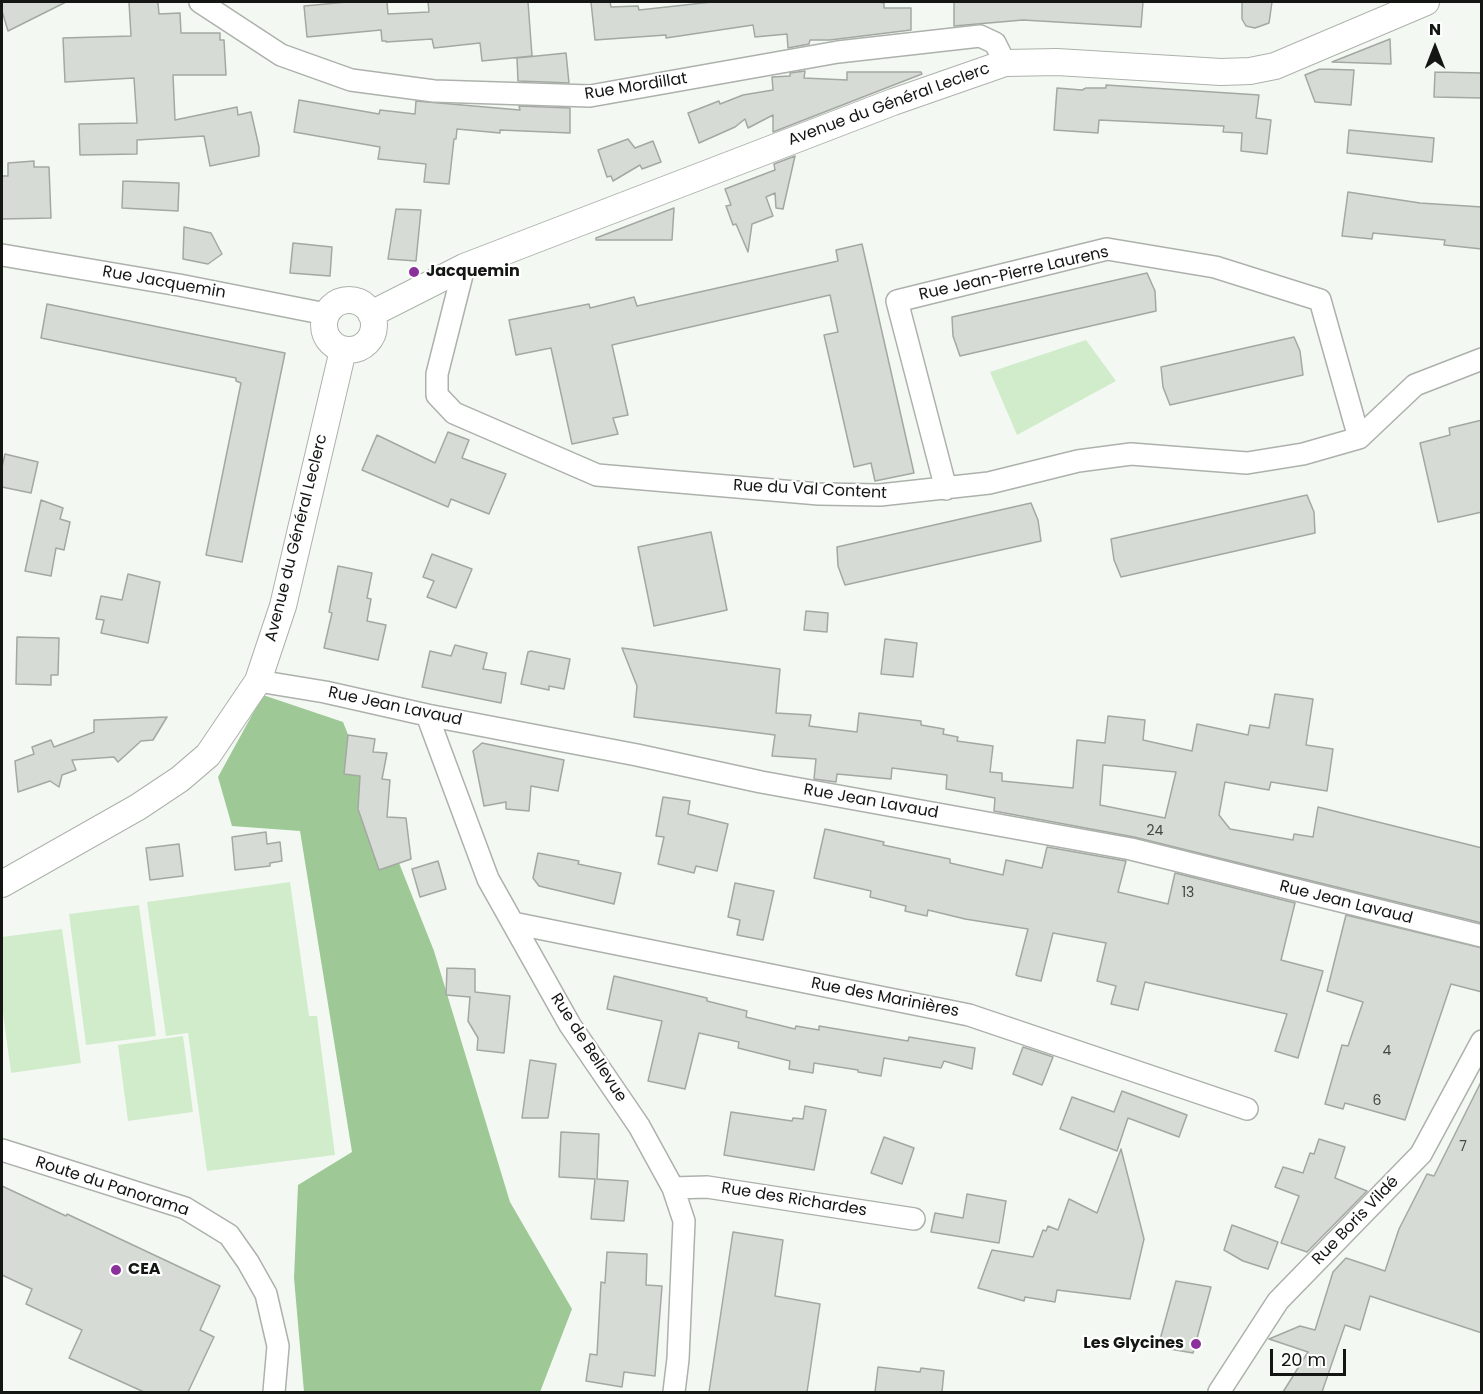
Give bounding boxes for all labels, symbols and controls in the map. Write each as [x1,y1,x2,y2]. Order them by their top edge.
north arrow [1405,18,1465,78]
text: N [1429,18,1441,41]
street label: Avenue du Général Leclerc [786,60,992,150]
street label: Rue Mordillat [583,69,689,105]
street label: Rue Jean-Pierre Laurens [917,243,1111,305]
place label: Jacquemin [426,262,520,282]
street label: Rue Jacquemin [101,263,227,303]
marker: Jacquemin [407,265,421,279]
street label: Avenue du Général Leclerc [262,432,332,644]
street label: Rue du Val Content [733,476,887,504]
street label: Rue Jean Lavaud [326,683,464,731]
street label: Rue Jean Lavaud [802,781,940,823]
house number: 24 [1147,823,1163,839]
street label: Rue Jean Lavaud [1277,877,1415,929]
house number: 13 [1182,885,1194,901]
street label: Rue des Marinières [809,974,961,1022]
street label: Rue de Bellevue [546,990,630,1106]
house number: 4 [1383,1043,1391,1059]
house number: 6 [1373,1093,1381,1109]
house number: 7 [1459,1139,1467,1155]
street label: Route du Panorama [33,1153,191,1221]
street label: Rue Boris Vildé [1309,1173,1403,1269]
street label: Rue des Richardes [720,1179,868,1221]
place label: CEA [128,1260,161,1280]
marker: CEA [109,1263,123,1277]
place label: Les Glycines [1083,1334,1184,1354]
marker: Les Glycines [1189,1337,1203,1351]
scale bar [1273,1337,1350,1375]
text: 20 m [1281,1347,1326,1372]

